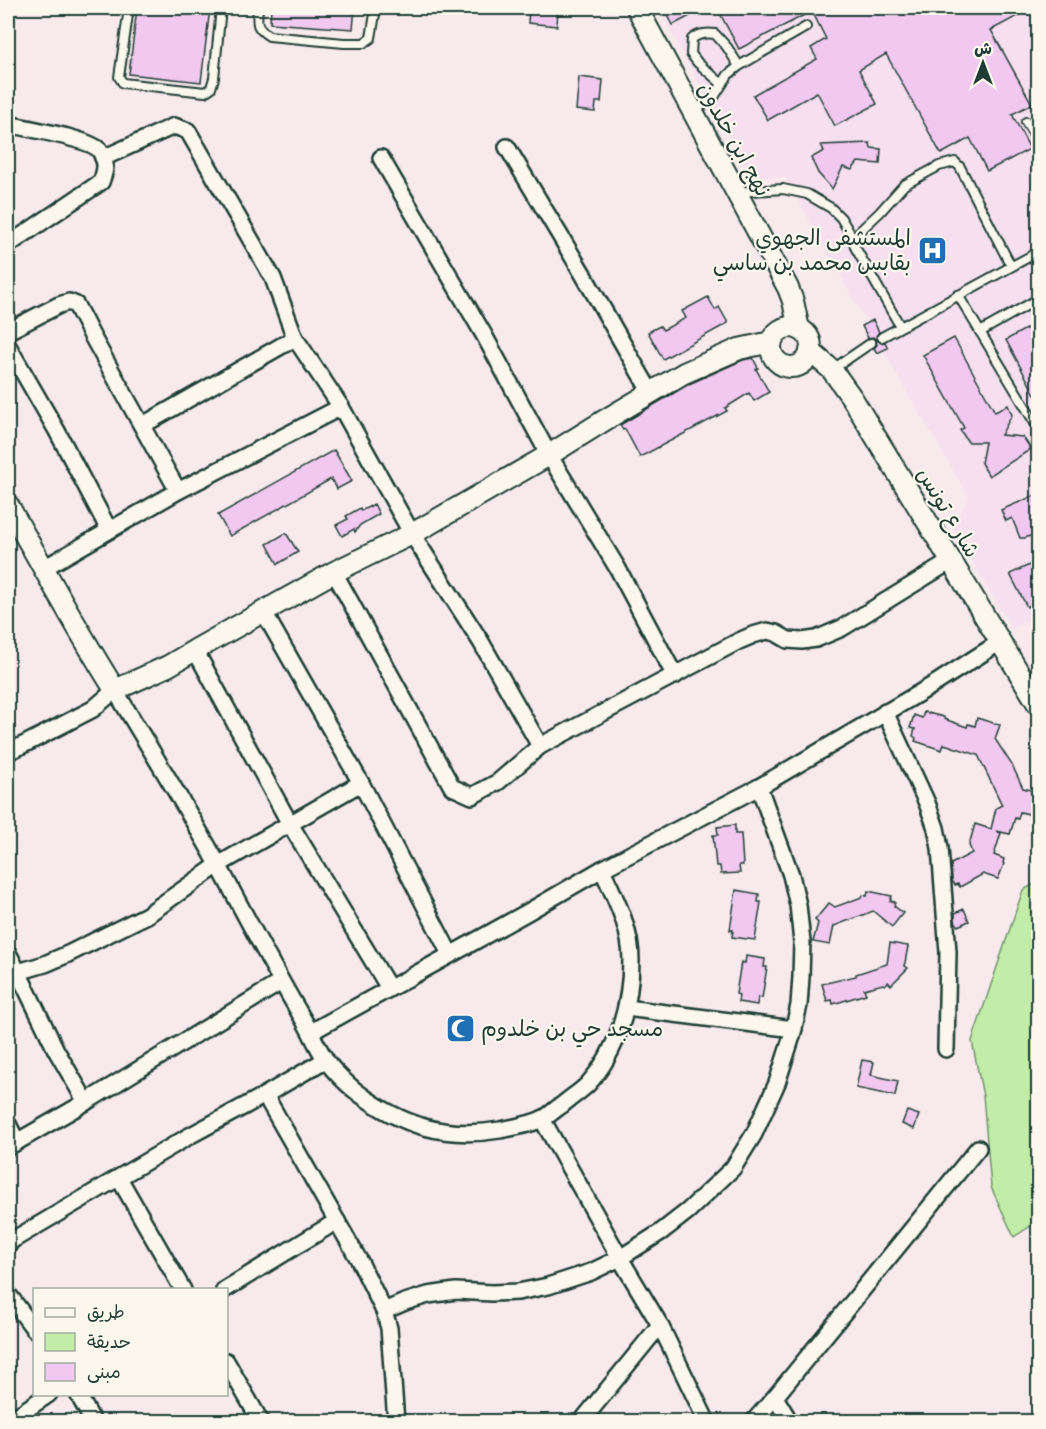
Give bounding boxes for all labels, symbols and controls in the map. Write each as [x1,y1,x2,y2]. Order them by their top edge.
north arrow [953,33,1013,93]
text: ش [974,37,992,59]
street label: نهج ابن خلدون [690,76,779,202]
place label: المستشفى الجهوي بقابس محمد بن ساسي [713,222,911,282]
hospital icon: المستشفى الجهوي بقابس محمد بن ساسي [916,234,948,266]
street label: شارع تونس [909,461,988,563]
mosque icon: مسجد حي بن خلدوم [444,1012,476,1044]
place label: مسجد حي بن خلدوم [481,1013,663,1048]
legend [33,1288,228,1396]
text: طريق [87,1299,125,1324]
text: حديقة [87,1329,131,1354]
text: مبنى [87,1359,121,1384]

